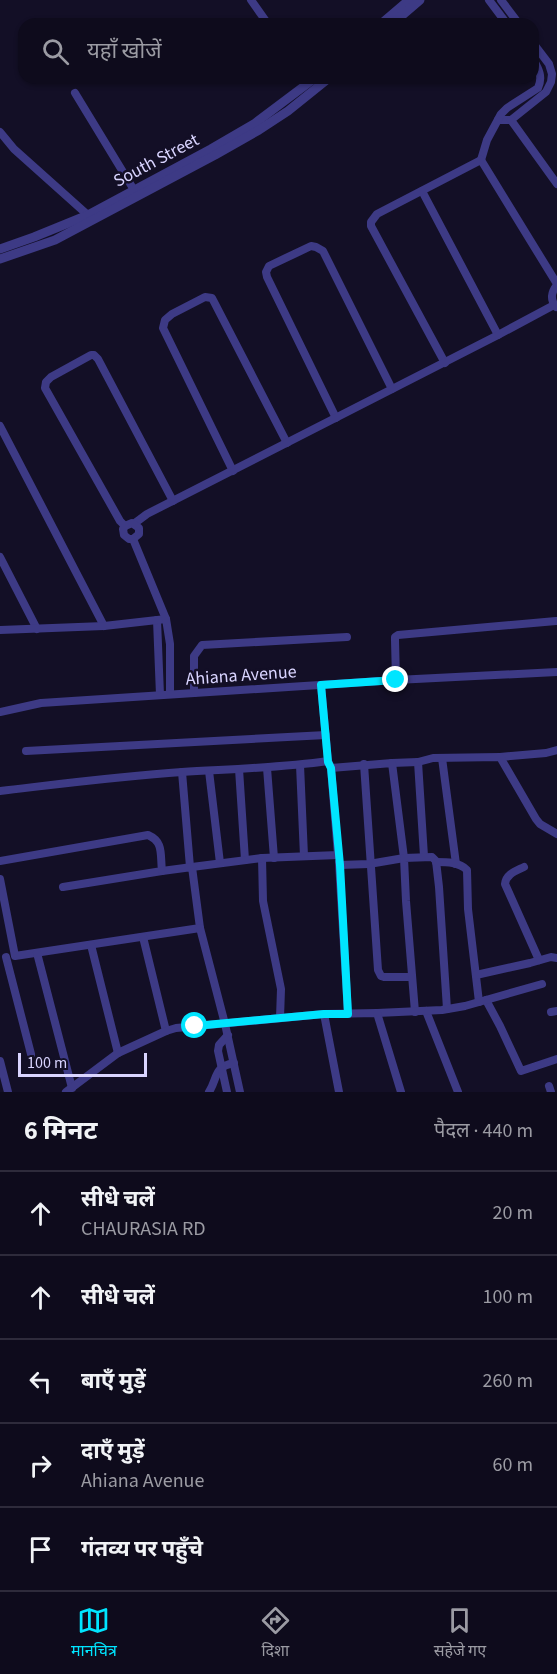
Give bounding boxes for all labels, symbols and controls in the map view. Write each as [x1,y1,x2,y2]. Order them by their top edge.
search box [18,18,539,84]
icon: search [39,35,72,68]
text: यहाँ खोजें [87,35,162,67]
street label: South Street [109,127,203,193]
street label: Ahiana Avenue [185,659,297,692]
route end [382,666,408,692]
route start [181,1012,207,1038]
scale bar [18,1050,147,1078]
text: 100 m [27,1052,67,1074]
text: 6 मिनट [24,1112,98,1149]
text: पैदल · 440 m [434,1117,533,1145]
text: सीधे चलें [81,1183,155,1215]
icon: ahead [24,1197,57,1230]
text: 20 m [493,1199,533,1227]
text: CHAURASIA RD [81,1215,206,1243]
icon: ahead [24,1281,57,1314]
text: सीधे चलें [81,1281,155,1313]
text: 100 m [483,1283,533,1311]
icon: left [24,1365,57,1398]
text: बाएँ मुड़ें [81,1365,146,1397]
text: 260 m [483,1367,533,1395]
text: दाएँ मुड़ें [81,1435,144,1467]
icon: right [24,1449,57,1482]
text: 60 m [493,1451,533,1479]
text: Ahiana Avenue [81,1467,204,1495]
icon: arrive [24,1533,57,1566]
text: गंतव्य पर पहुँचे [81,1533,203,1565]
tab: मानचित्र [71,1604,117,1663]
tab: दिशा [259,1604,292,1663]
tab: सहेजे गए [434,1604,486,1663]

